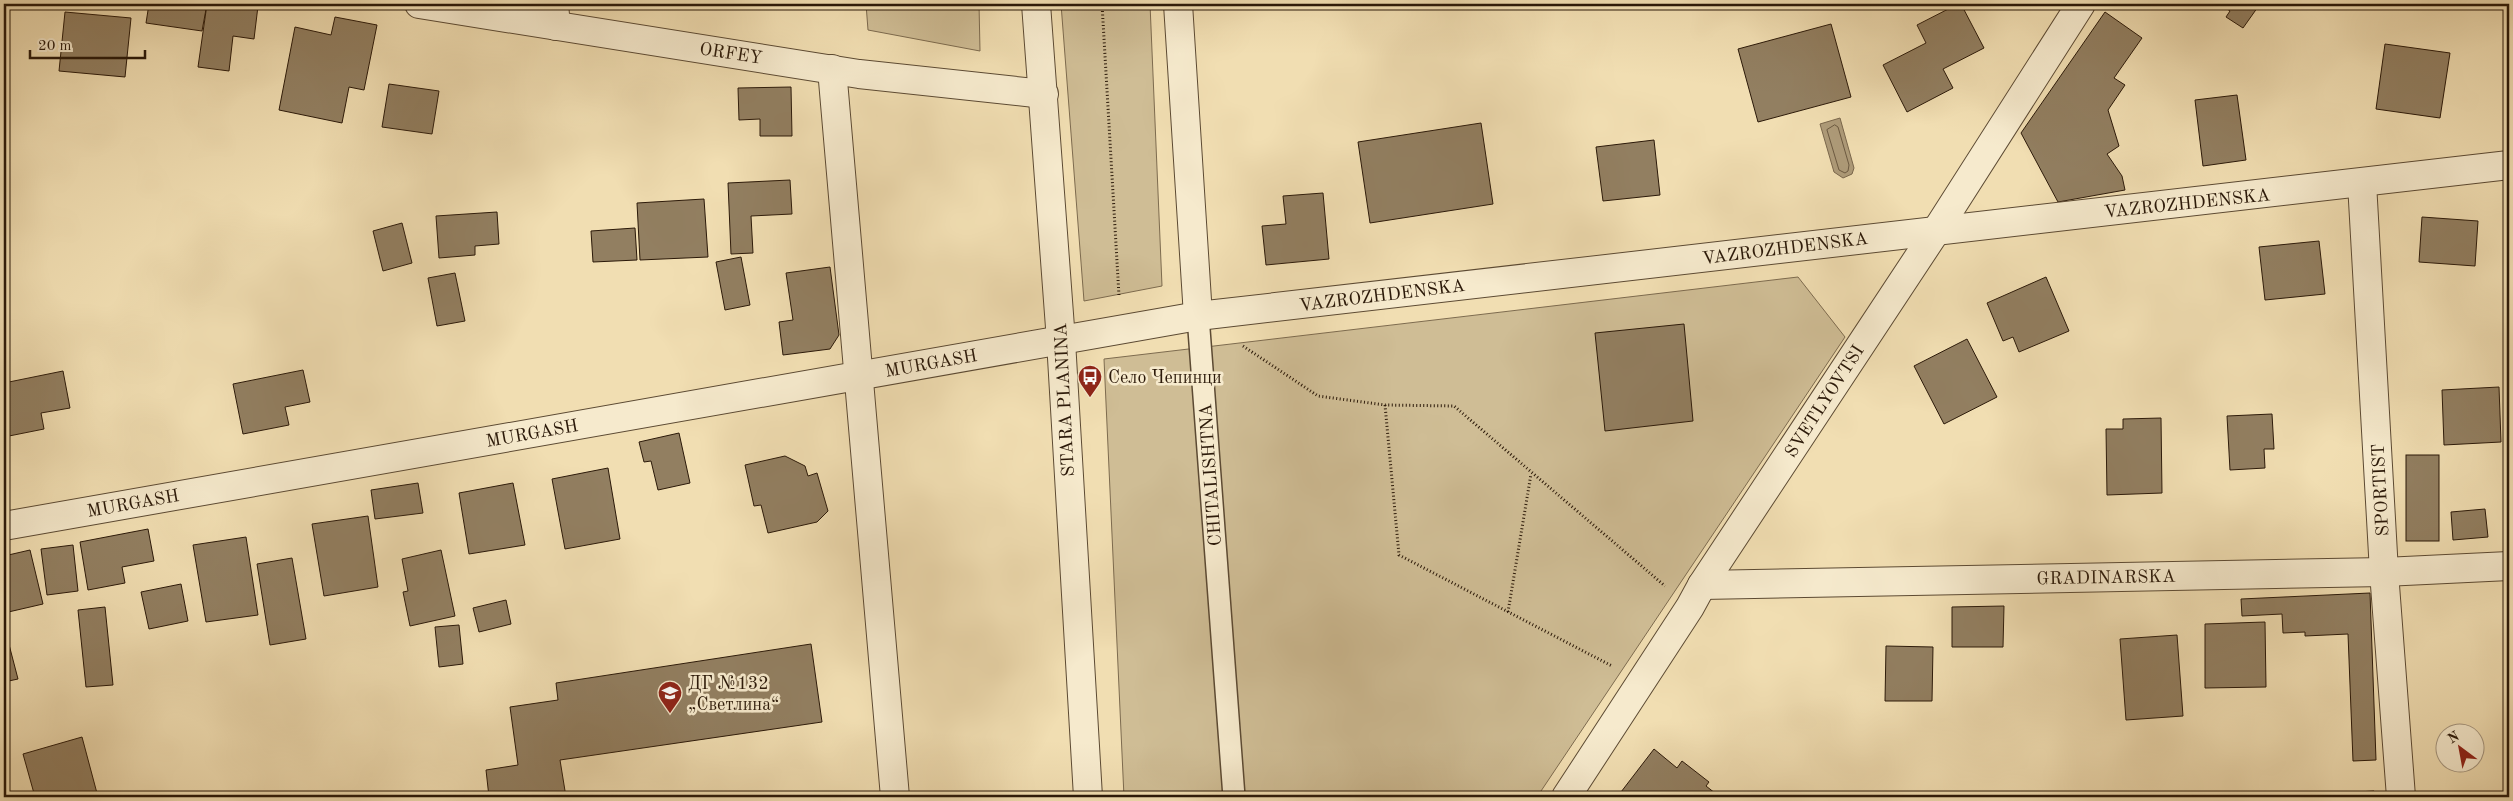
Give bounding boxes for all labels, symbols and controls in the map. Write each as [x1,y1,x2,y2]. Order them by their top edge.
scale bar [30,28,145,60]
text: 20 m [38,39,72,54]
street label: ORFEY [698,40,763,68]
street label: VAZROZHDENSKA [2103,186,2271,222]
street label: VAZROZHDENSKA [1701,230,1869,268]
street label: VAZROZHDENSKA [1298,277,1466,315]
street label: STARA PLANINA [1052,322,1078,477]
street label: SVETLYOVTSI [1782,342,1868,461]
street label: MURGASH [884,347,979,381]
bus stop icon: Село Чепинци [1077,364,1103,398]
place label: Село Чепинци [1108,369,1222,387]
street label: CHITALISHTNA [1197,403,1225,547]
street label: MURGASH [485,417,580,451]
street label: SPORTIST [2370,443,2392,537]
street label: MURGASH [86,487,181,521]
street label: GRADINARSKA [2036,568,2176,588]
place label: ДГ №132 „Светлина“ [688,675,779,714]
school or university icon: ДГ №132 „Светлина“ [657,680,683,714]
north arrow [2436,724,2486,774]
text: N [2445,729,2462,747]

